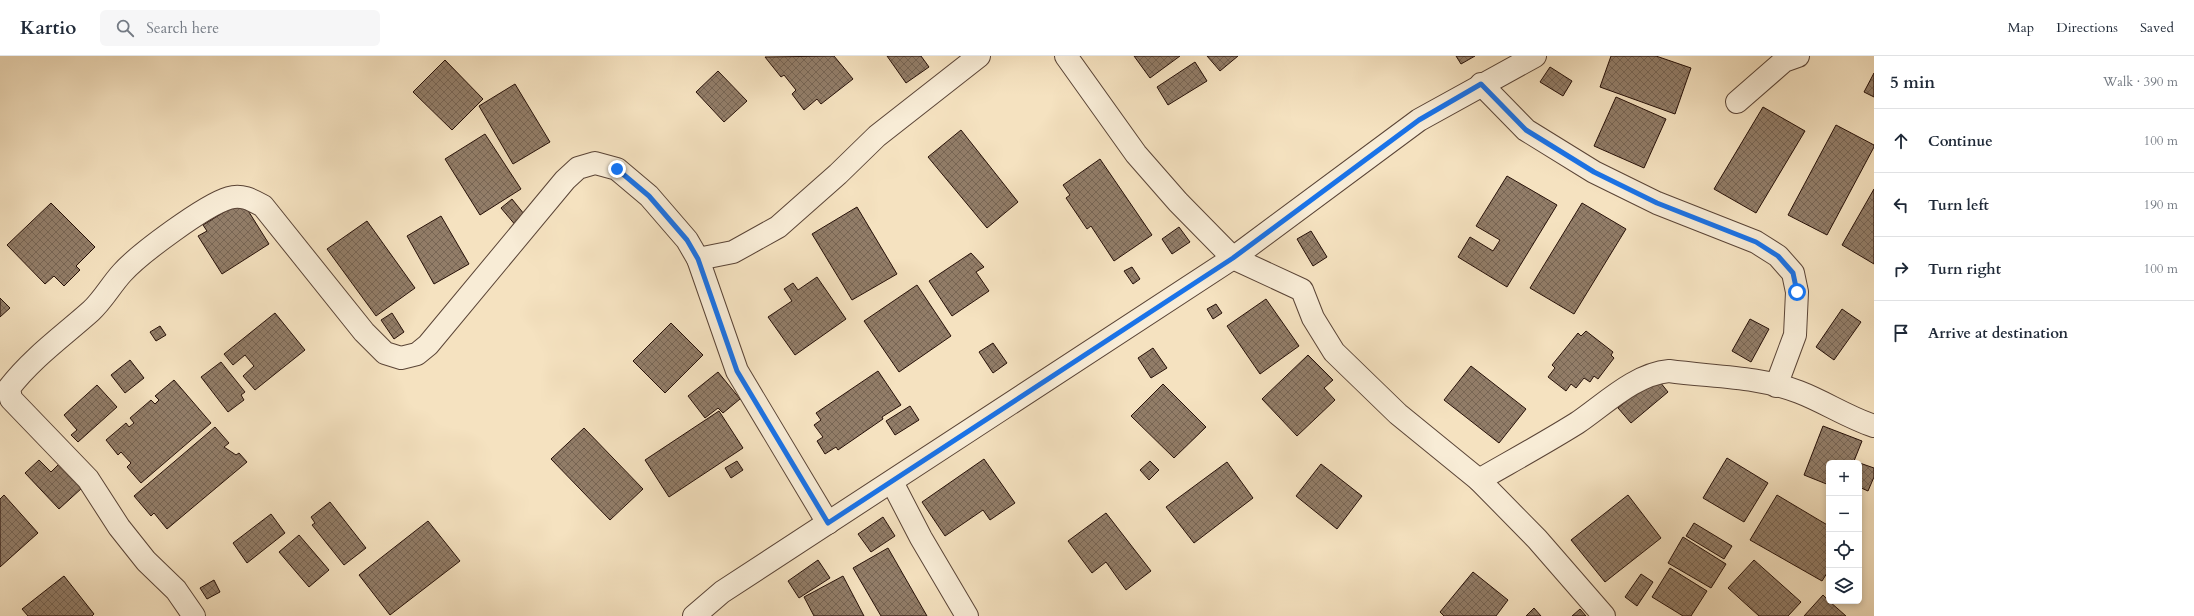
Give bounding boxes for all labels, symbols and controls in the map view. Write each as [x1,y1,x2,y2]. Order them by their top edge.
search box [100,10,380,46]
text: Kartio [20,15,76,41]
icon: search [114,17,136,39]
text: Search here [146,18,219,38]
text: Map [2008,18,2034,37]
text: Directions [2056,18,2118,37]
text: Saved [2140,18,2174,37]
text: 5 min [1890,71,1935,94]
text: Walk · 390 m [2103,73,2178,91]
icon: ahead [1890,130,1912,152]
text: Continue [1928,131,1993,151]
text: 100 m [2144,132,2178,150]
route end [608,160,626,178]
icon: left [1890,194,1912,216]
text: Turn left [1928,195,1989,215]
text: 190 m [2144,196,2178,214]
icon: right [1890,258,1912,280]
text: Turn right [1928,259,2001,279]
text: 100 m [2144,260,2178,278]
route start [1788,283,1806,301]
icon: arrive [1890,322,1912,344]
text: Arrive at destination [1928,323,2068,343]
map controls [1826,460,1862,604]
button: + [1826,460,1862,496]
button: − [1826,496,1862,532]
button: locate [1826,532,1862,568]
button: layers [1826,568,1862,604]

